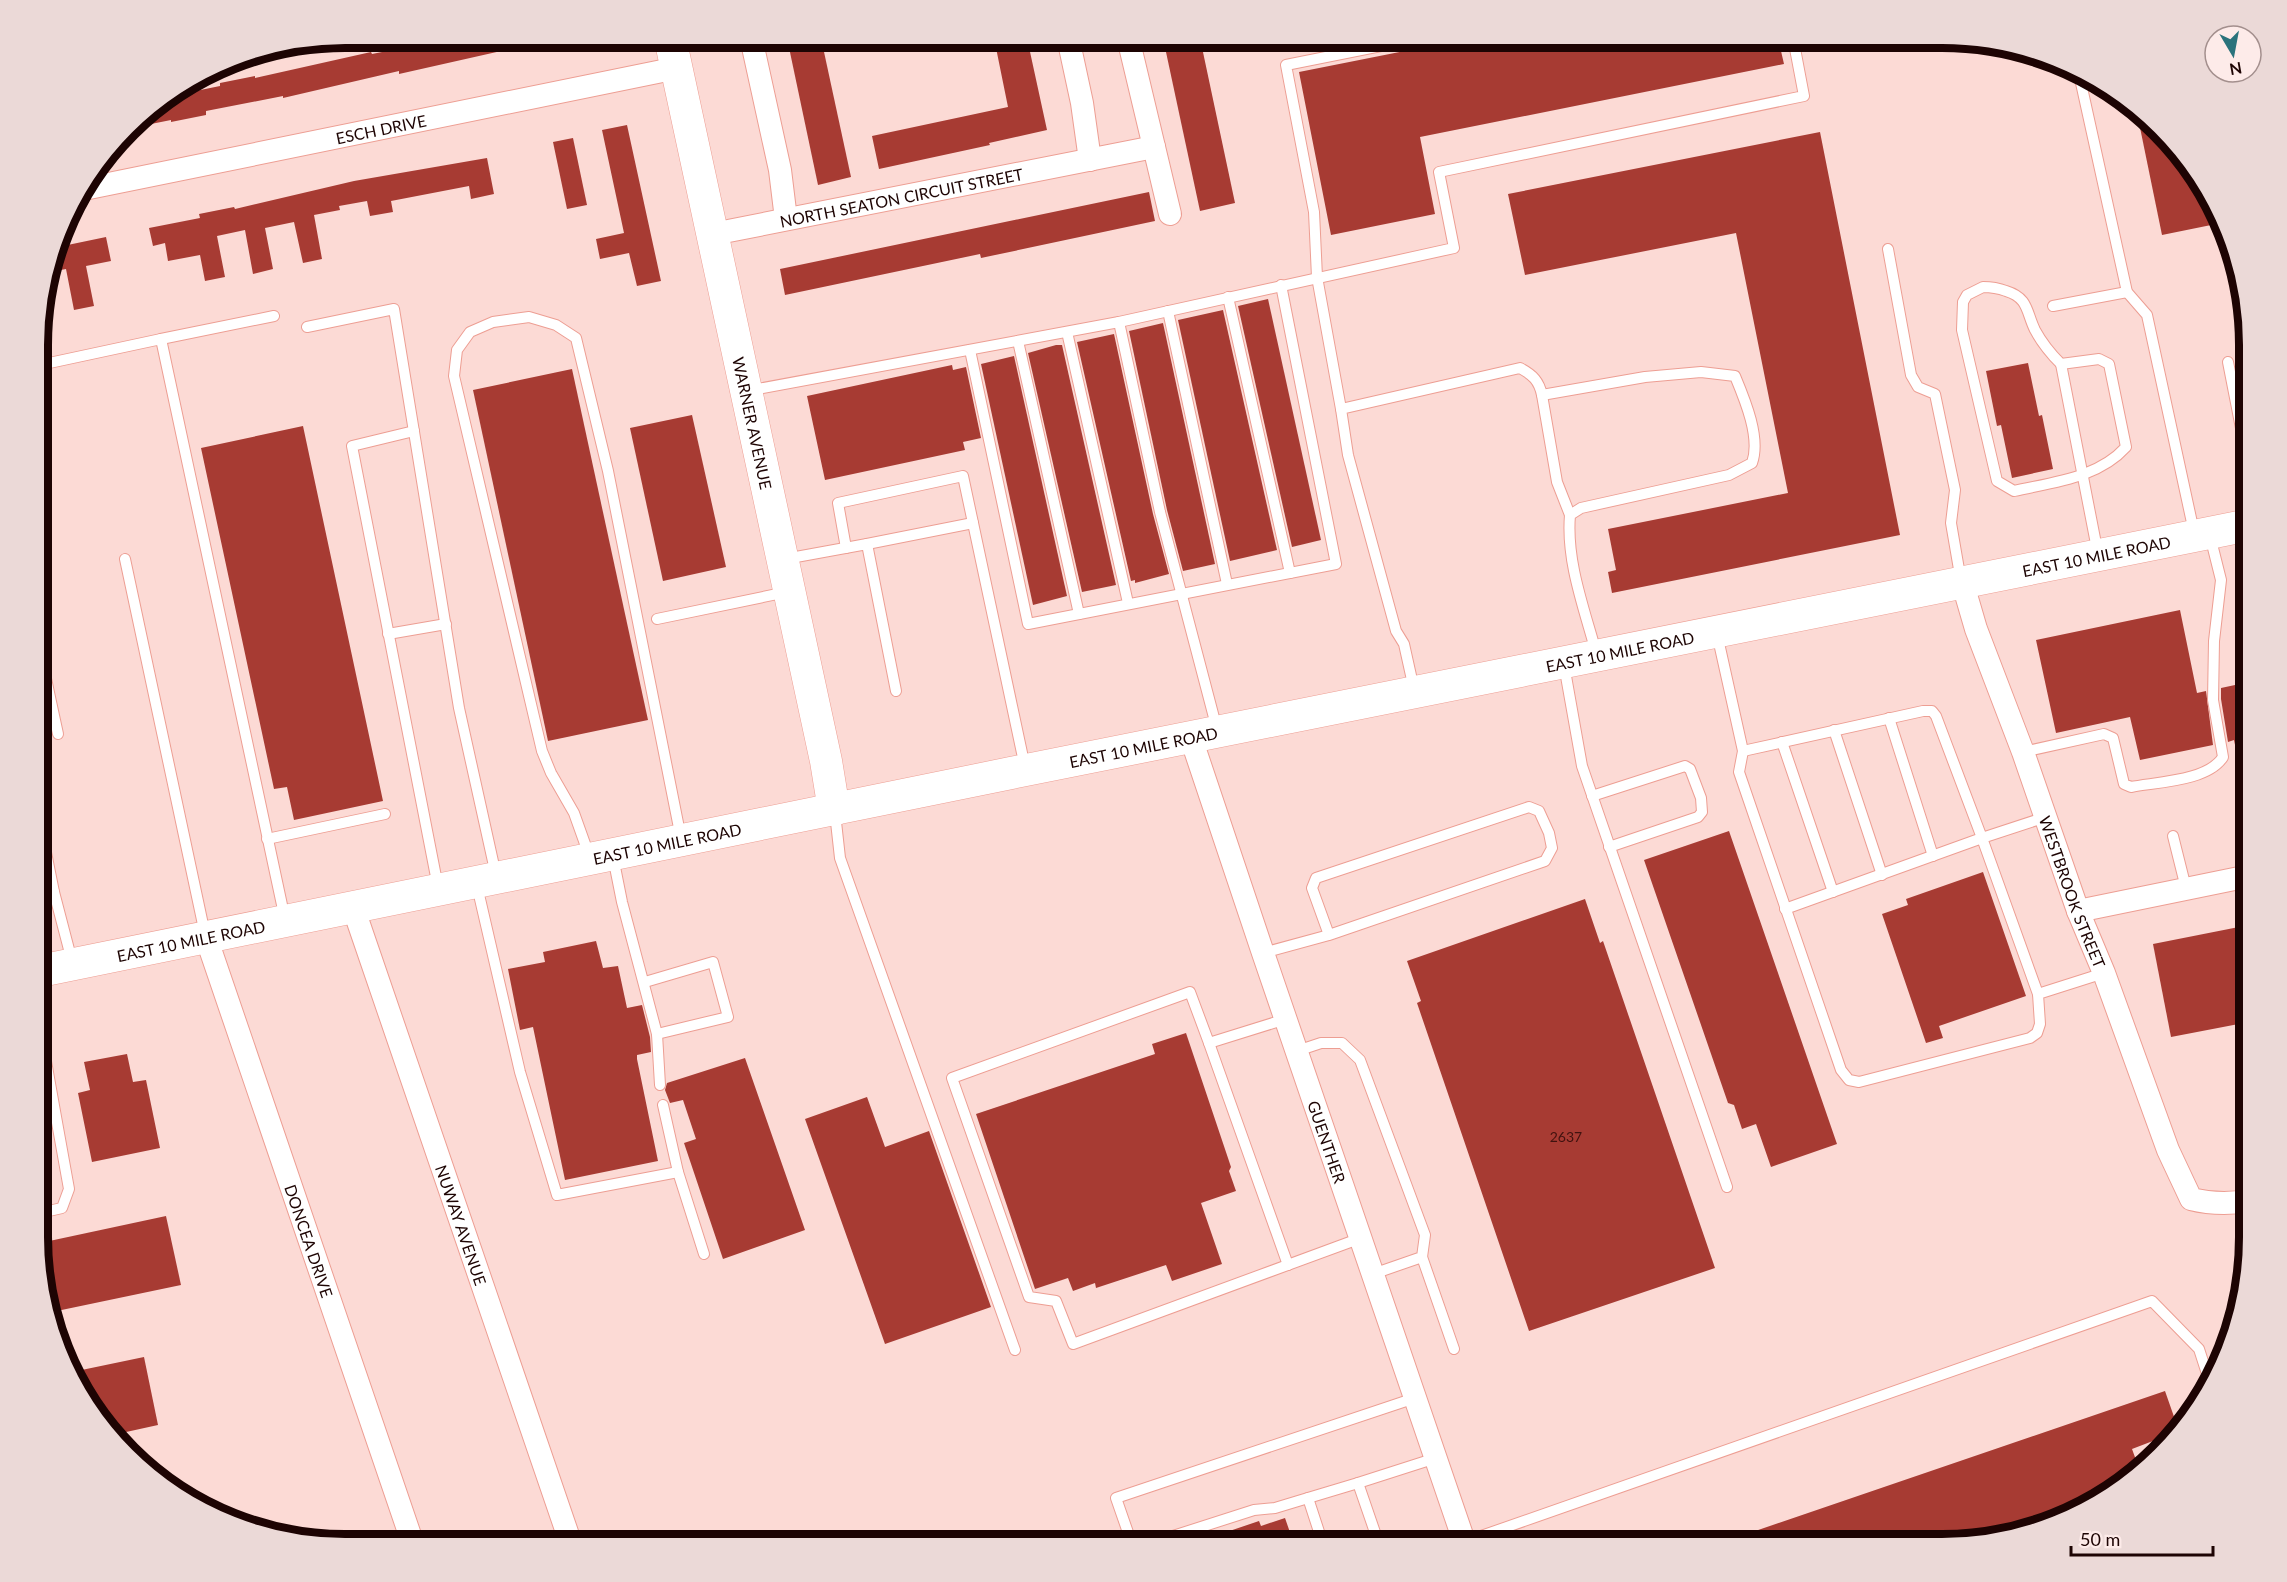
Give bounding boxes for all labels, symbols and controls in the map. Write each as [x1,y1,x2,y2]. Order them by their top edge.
north arrow [2203,24,2263,84]
text: N [2228,59,2243,80]
street label: ESCH DRIVE [334,110,428,147]
street label: NORTH SEATON CIRCUIT STREET [778,163,1025,230]
street label: WARNER AVENUE [730,355,777,491]
street label: EAST 10 MILE ROAD [2021,531,2172,580]
street label: EAST 10 MILE ROAD [1544,627,1696,675]
street label: EAST 10 MILE ROAD [1068,722,1219,771]
street label: WESTBROOK STREET [2036,813,2110,971]
street label: EAST 10 MILE ROAD [591,819,743,868]
street label: EAST 10 MILE ROAD [115,916,267,965]
street label: GUENTHER [1305,1098,1350,1185]
house number: 2637 [1550,1128,1582,1145]
street label: NUWAY AVENUE [432,1162,491,1288]
street label: DONCEA DRIVE [282,1182,338,1300]
scale bar [2071,1519,2214,1557]
text: 50 m [2080,1528,2120,1550]

